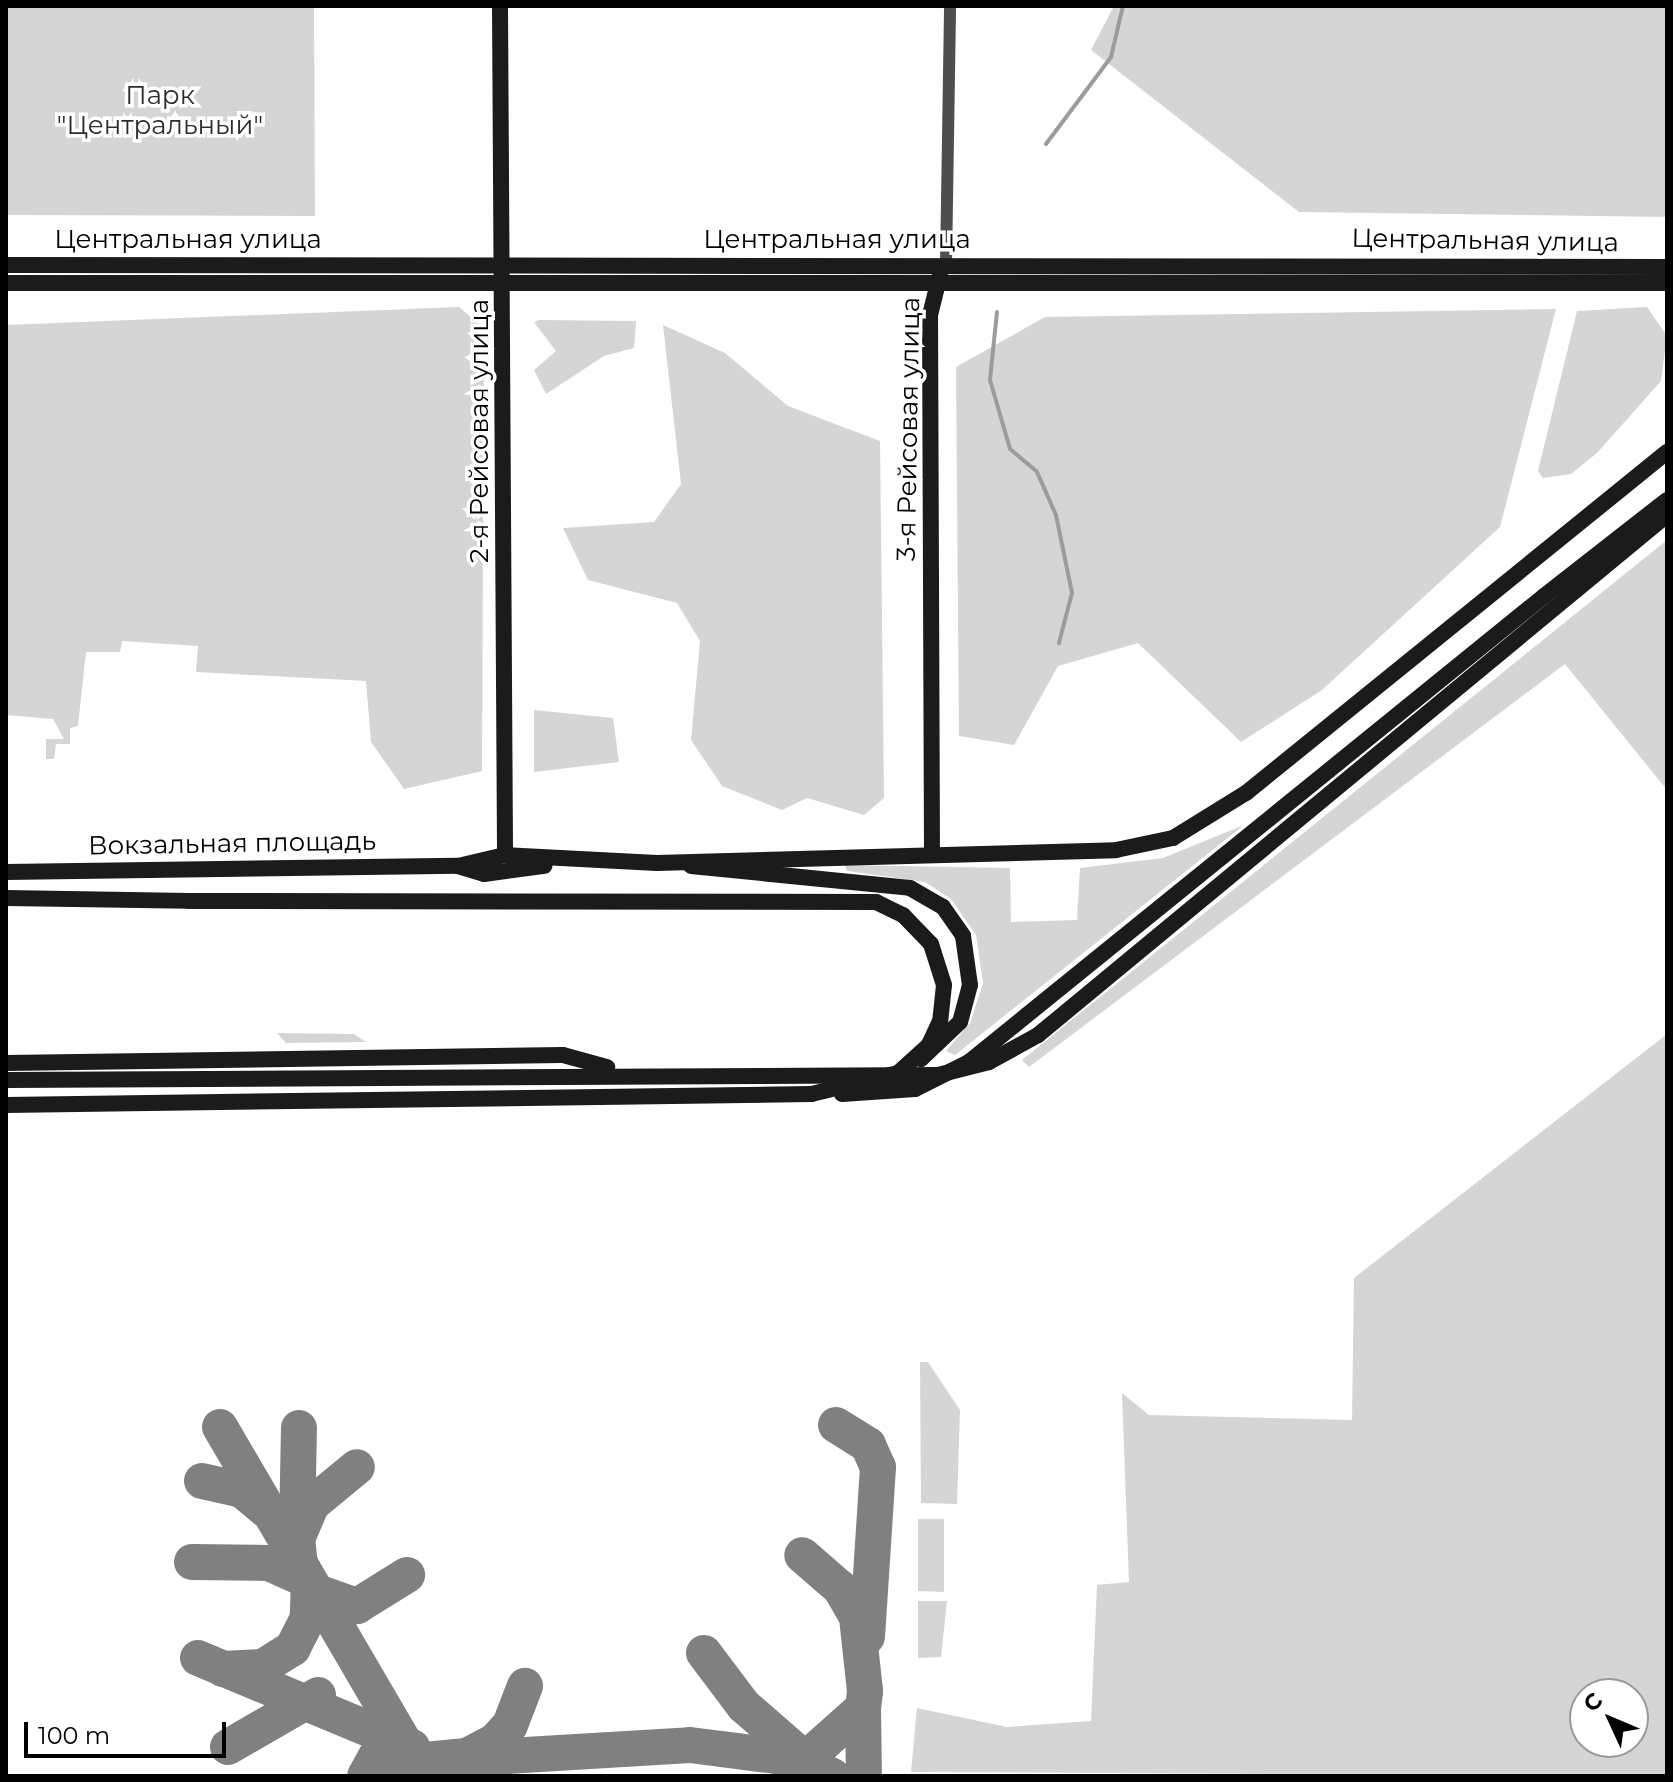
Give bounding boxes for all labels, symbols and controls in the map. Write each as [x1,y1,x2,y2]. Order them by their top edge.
park label: Парк "Центральный" [57,80,263,142]
street label: Центральная улица [1351,223,1619,259]
street label: Центральная улица [54,224,322,256]
street label: Центральная улица [703,224,971,256]
street label: 3-я Рейсовая улица [891,297,927,561]
street label: 2-я Рейсовая улица [464,299,496,563]
street label: Вокзальная площадь [88,826,376,862]
north arrow [1569,1678,1649,1758]
text: С [1578,1687,1608,1718]
scale bar [28,1706,230,1756]
text: 100 m [38,1721,110,1750]

